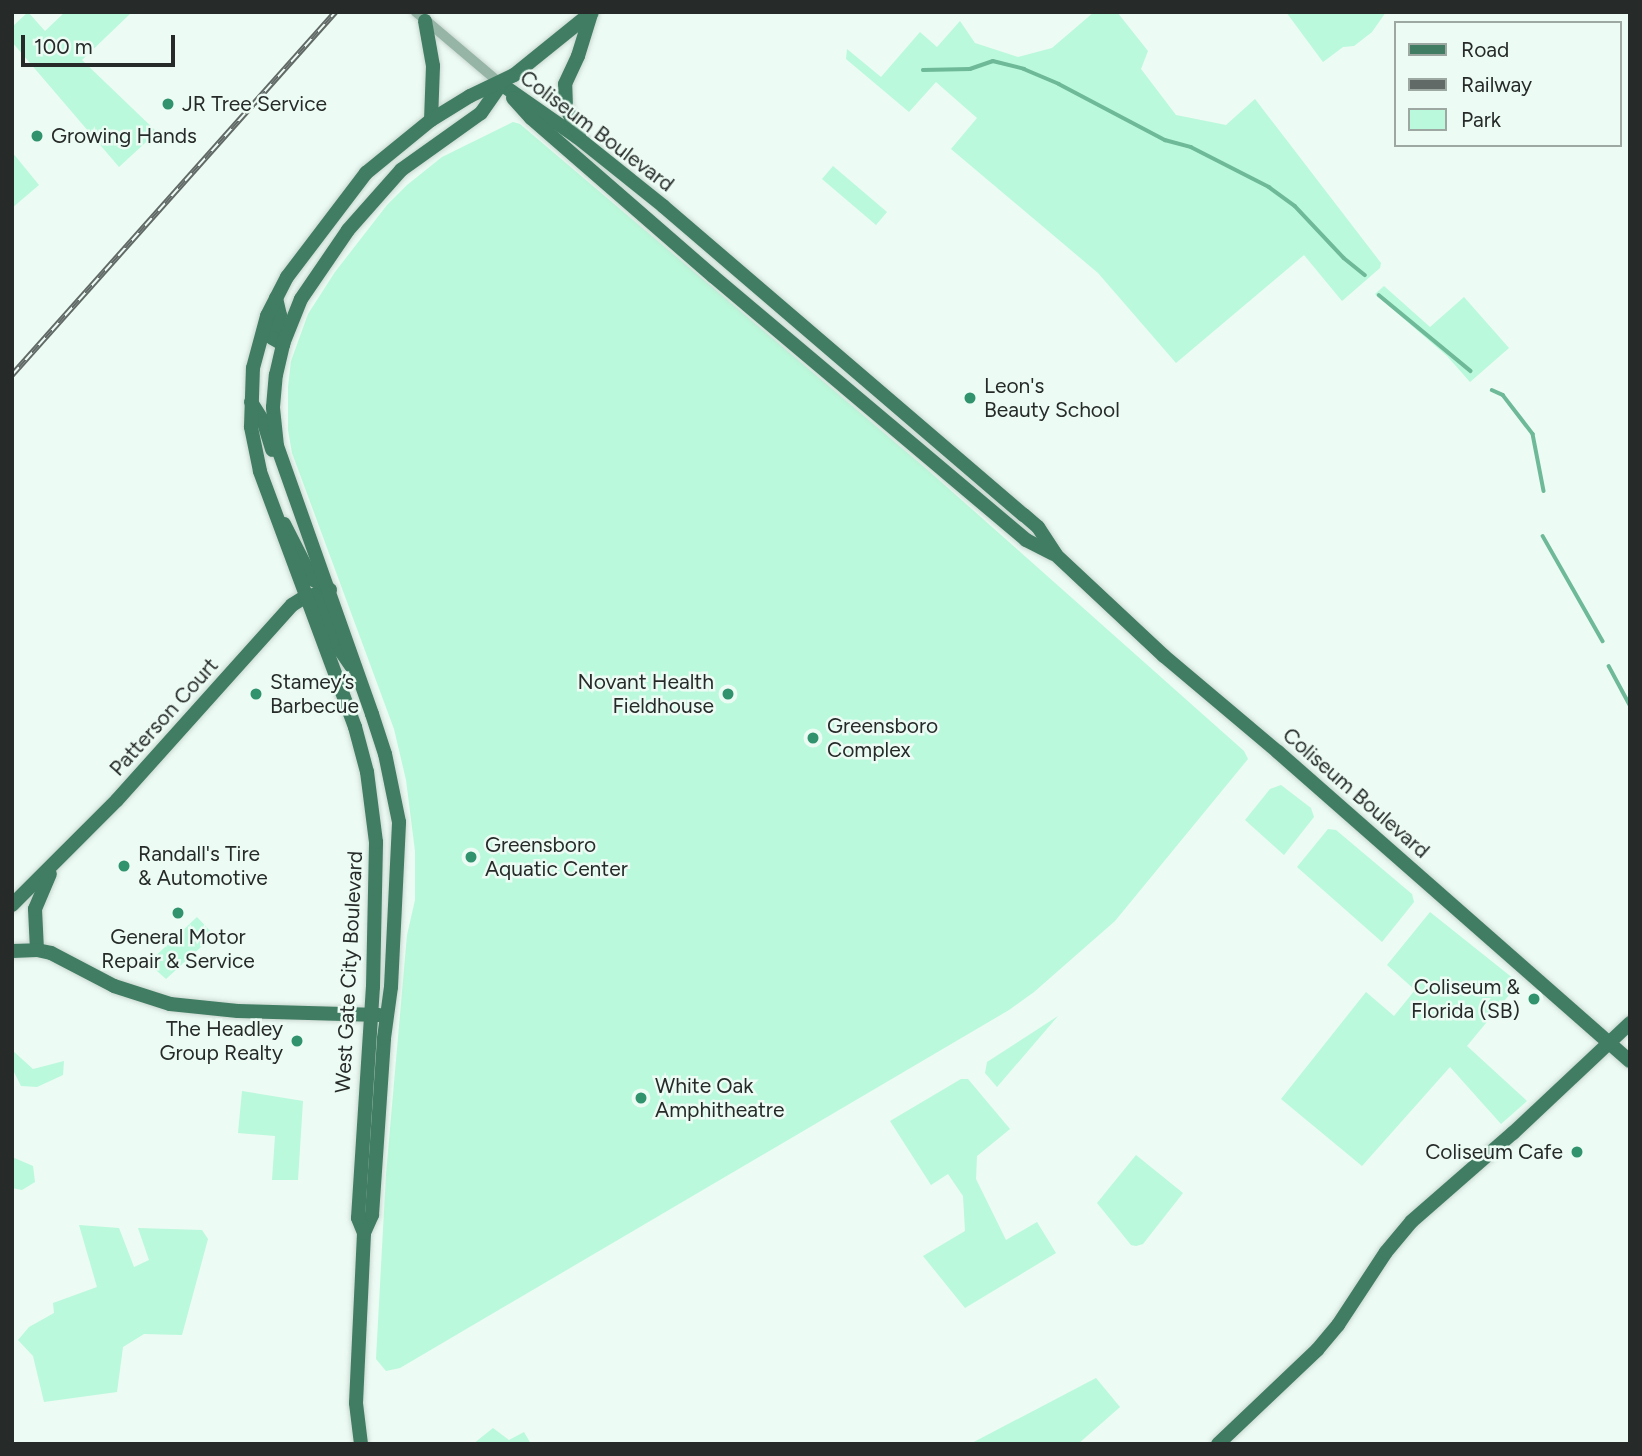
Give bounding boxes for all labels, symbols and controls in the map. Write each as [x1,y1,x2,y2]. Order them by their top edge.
scale bar [24,21,178,65]
legend [1394,21,1621,147]
text: 100 m [34,34,93,59]
text: Road [1461,37,1509,62]
street label: Coliseum Boulevard [515,65,679,197]
text: Railway [1461,72,1532,97]
place label: JR Tree Service [182,91,327,117]
marker: JR Tree Service [160,96,176,112]
text: Park [1461,107,1501,132]
place label: Growing Hands [51,123,197,149]
marker: Growing Hands [29,128,45,144]
place label: Leon's Beauty School [984,373,1120,423]
marker: Leon's Beauty School [962,390,978,406]
street label: Patterson Court [104,653,224,781]
place label: Stamey’s Barbecue [270,669,359,719]
place label: Novant Health Fieldhouse [577,669,714,719]
marker: Stamey’s Barbecue [248,686,264,702]
marker: Novant Health Fieldhouse [720,686,736,702]
place label: Greensboro Complex [827,713,938,763]
street label: Coliseum Boulevard [1277,722,1435,864]
marker: Greensboro Complex [805,730,821,746]
place label: Greensboro Aquatic Center [485,832,628,882]
place label: Randall's Tire & Automotive [138,841,268,891]
marker: Greensboro Aquatic Center [463,849,479,865]
street label: West Gate City Boulevard [330,850,368,1094]
marker: Randall's Tire & Automotive [116,858,132,874]
marker: General Motor Repair & Service [170,905,186,921]
place label: General Motor Repair & Service [101,924,255,974]
place label: Coliseum & Florida (SB) [1411,974,1520,1024]
marker: Coliseum & Florida (SB) [1526,991,1542,1007]
place label: The Headley Group Realty [160,1016,283,1066]
marker: The Headley Group Realty [289,1033,305,1049]
place label: White Oak Amphitheatre [655,1073,784,1123]
marker: White Oak Amphitheatre [633,1090,649,1106]
place label: Coliseum Cafe [1425,1139,1563,1165]
marker: Coliseum Cafe [1569,1144,1585,1160]

